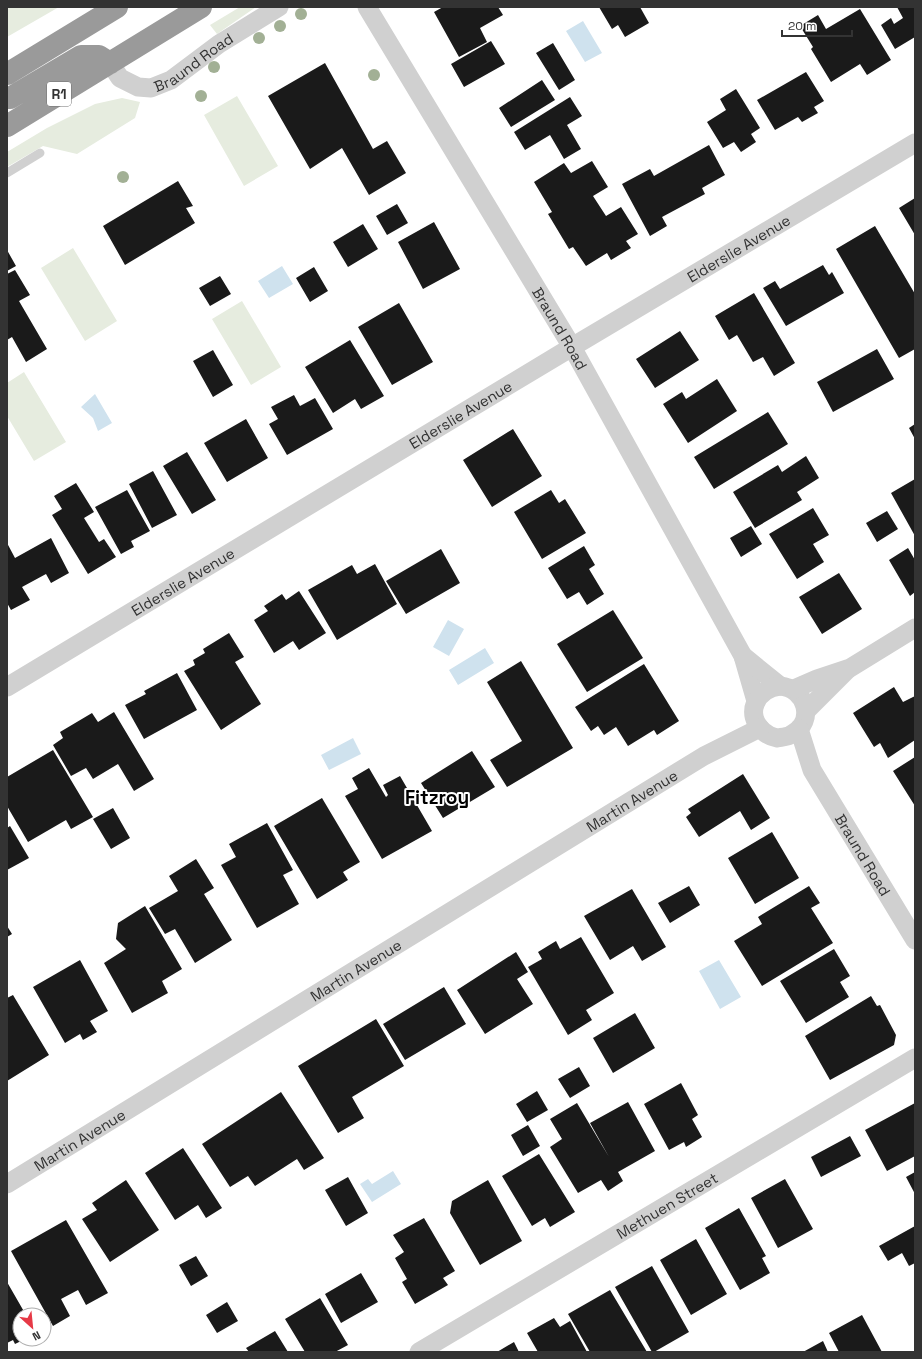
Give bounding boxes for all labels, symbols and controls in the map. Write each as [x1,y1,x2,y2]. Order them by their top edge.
scale bar [782,12,852,38]
text: 20 m [788,18,816,34]
street label: Braund Road [151,28,236,96]
road number: R1 [47,82,71,106]
street label: Elderslie Avenue [683,210,794,286]
street label: Braund Road [529,284,592,373]
street label: Elderslie Avenue [405,376,515,453]
street label: Elderslie Avenue [128,543,238,620]
street label: Martin Avenue [582,765,681,836]
district label: Fitzroy [405,785,469,810]
street label: Braund Road [831,810,895,899]
street label: Martin Avenue [306,935,405,1005]
street label: Martin Avenue [30,1104,129,1175]
street label: Methuen Street [613,1168,721,1243]
north arrow [12,1307,52,1347]
text: N [30,1328,43,1344]

